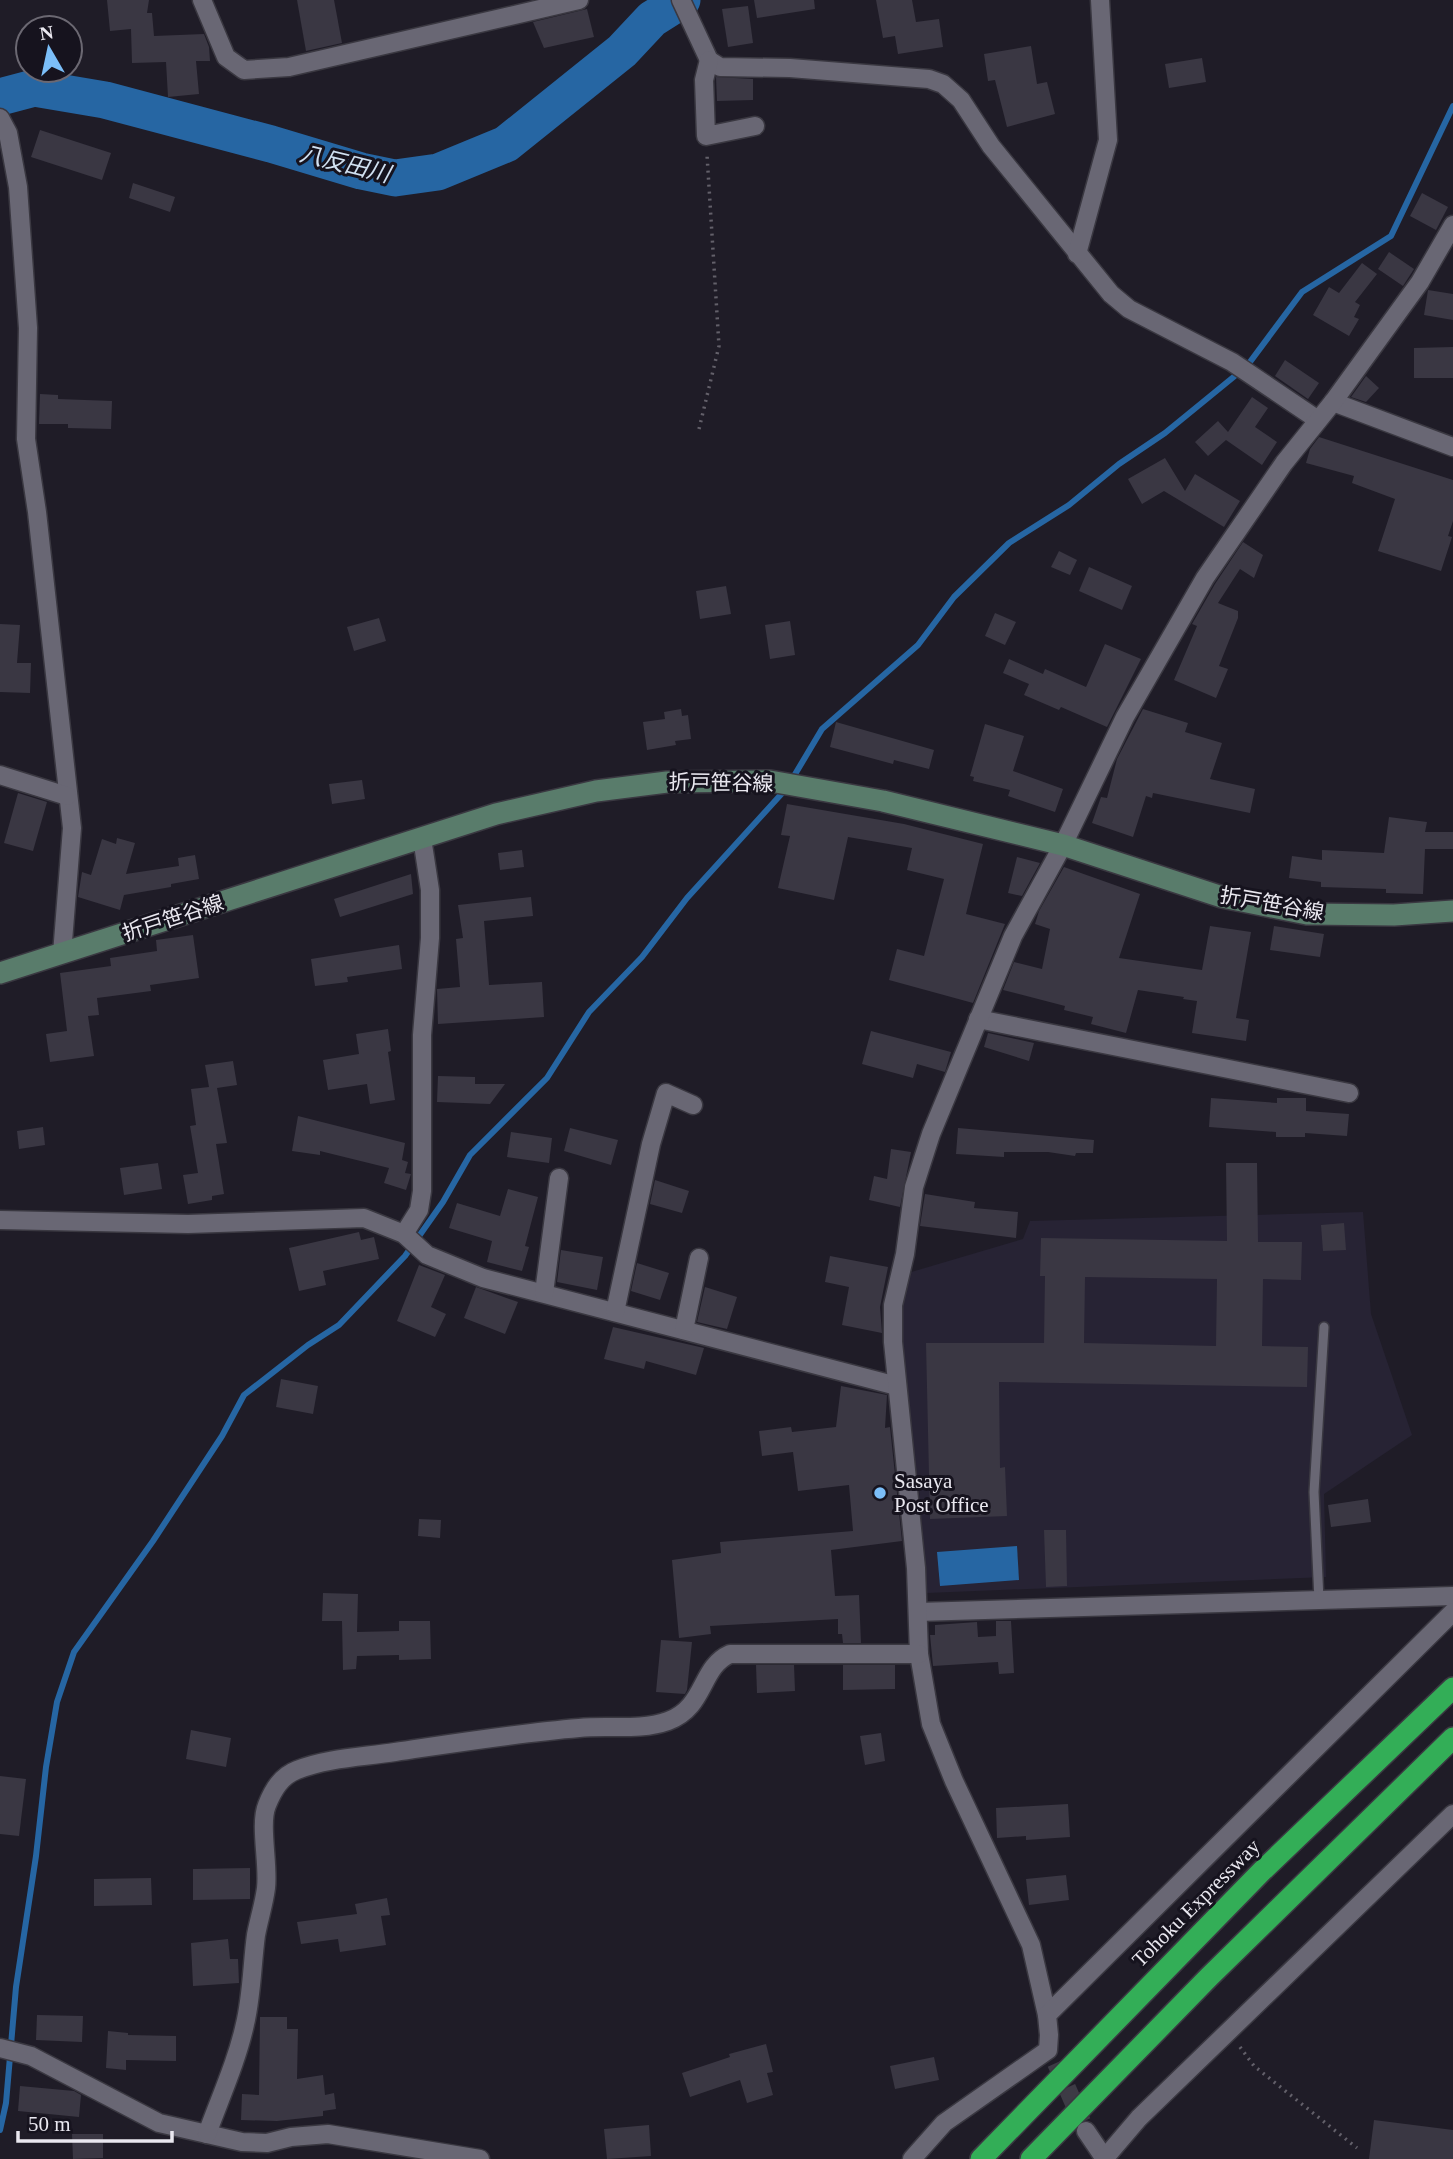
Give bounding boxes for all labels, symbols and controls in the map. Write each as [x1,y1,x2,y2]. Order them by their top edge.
north arrow [14,14,84,84]
text: N [38,21,55,44]
water label: 八反田川 [297,141,396,188]
street label: 折戸笹谷線 [668,770,774,796]
street label: 折戸笹谷線 [1218,883,1326,925]
street label: 折戸笹谷線 [119,890,227,946]
place label: Sasaya Post Office [894,1469,989,1517]
marker: Sasaya Post Office [872,1485,888,1501]
street label: Tohoku Expressway [1127,1834,1265,1972]
scale bar [18,2100,172,2144]
text: 50 m [28,2112,71,2136]

